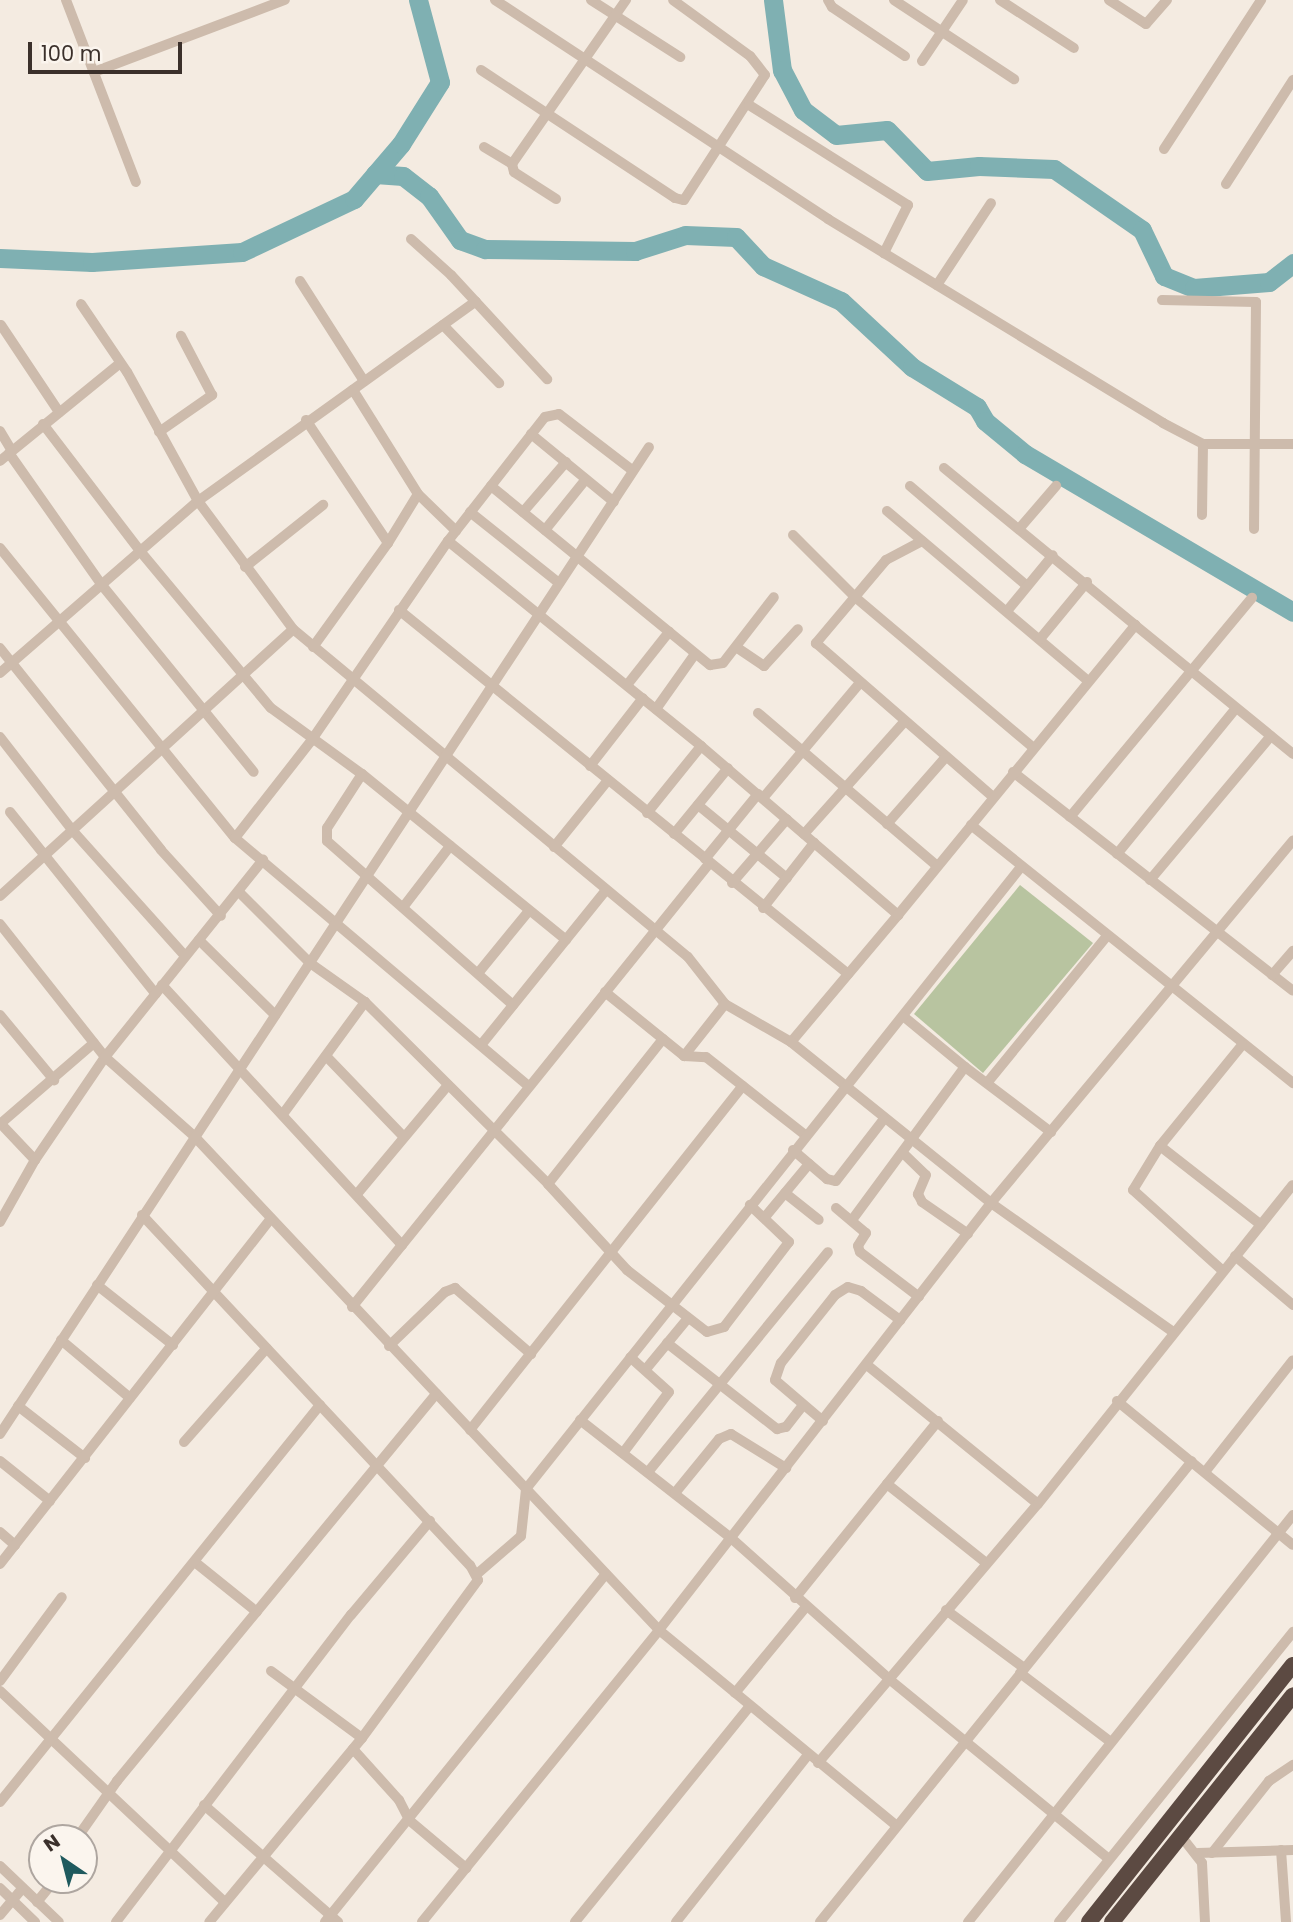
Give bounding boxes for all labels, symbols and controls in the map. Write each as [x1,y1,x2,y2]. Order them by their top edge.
scale bar [32,28,186,72]
text: 100 m [41,39,101,68]
north arrow [28,1824,98,1894]
text: N [38,1828,65,1858]

